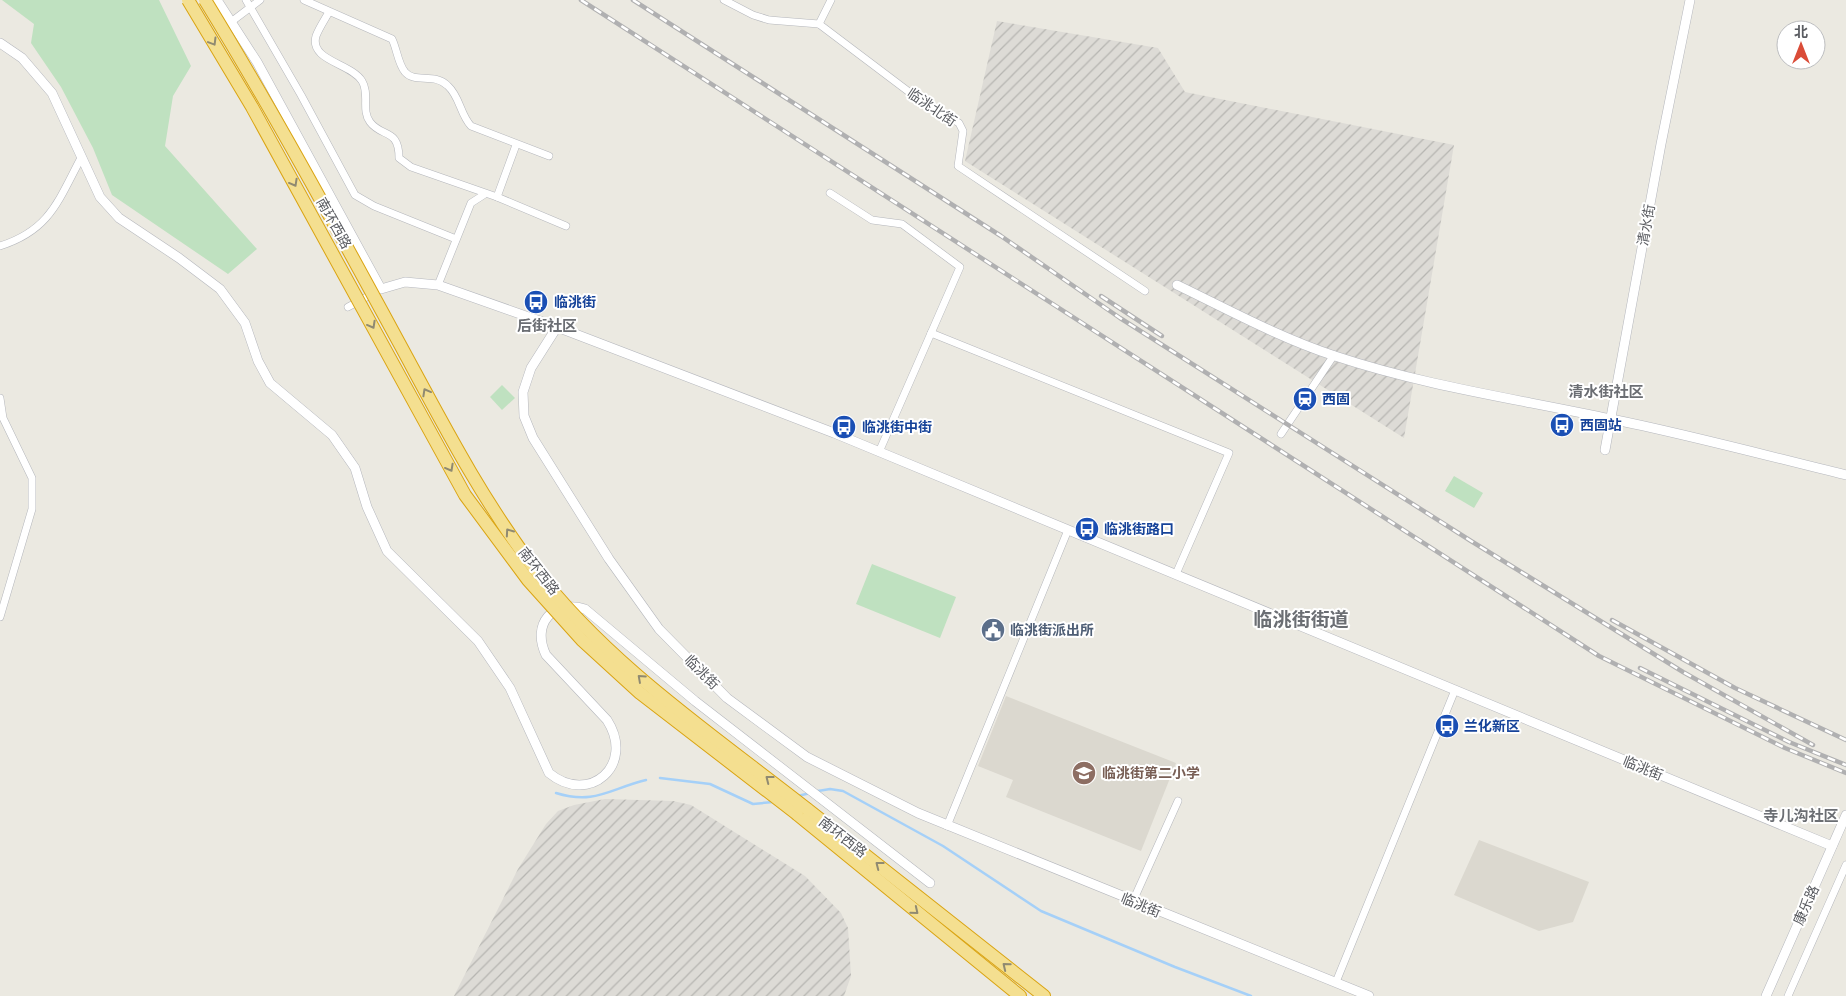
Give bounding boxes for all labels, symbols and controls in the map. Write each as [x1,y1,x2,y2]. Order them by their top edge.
north arrow [1776,20,1826,70]
text: 北 [1794,24,1808,40]
one-way arrow [207,36,217,45]
street label: 临洮北街 [904,85,960,129]
one-way arrow [287,178,297,187]
street label: 南环西路 [313,195,355,251]
street label: 清水街 [1634,203,1658,247]
bus stop icon: 临洮街 [523,289,549,315]
place label: 临洮街 [554,294,596,310]
district label: 后街社区 [517,317,577,334]
one-way arrow [366,320,376,329]
district label: 清水街社区 [1568,383,1644,400]
station icon: 西固 [1292,386,1318,412]
one-way arrow [423,389,433,398]
place label: 西固 [1322,391,1350,407]
bus stop icon: 西固站 [1549,412,1575,438]
bus stop icon: 临洮街中街 [831,414,857,440]
place label: 西固站 [1580,417,1622,433]
place label: 临洮街中街 [862,419,932,435]
one-way arrow [444,463,454,472]
bus stop icon: 临洮街路口 [1074,516,1100,542]
place label: 临洮街路口 [1104,521,1174,537]
one-way arrow [506,528,515,538]
street label: 南环西路 [515,544,563,598]
district label: 临洮街街道 [1253,609,1349,630]
public building icon: 临洮街派出所 [980,617,1006,643]
place label: 临洮街派出所 [1010,622,1094,638]
street label: 临洮街 [681,651,723,693]
one-way arrow [638,675,647,684]
bus stop icon: 兰化新区 [1434,713,1460,739]
place label: 兰化新区 [1464,718,1520,734]
street label: 临洮街 [1621,753,1665,783]
school or university icon: 临洮街第二小学 [1071,760,1097,786]
place label: 临洮街第二小学 [1102,765,1200,781]
one-way arrow [766,776,775,784]
district label: 寺儿沟社区 [1763,807,1839,824]
street label: 南环西路 [816,813,870,861]
one-way arrow [876,862,885,870]
street label: 康乐路 [1790,883,1822,927]
street label: 临洮街 [1119,890,1163,920]
one-way arrow [910,906,919,915]
one-way arrow [1003,962,1012,971]

